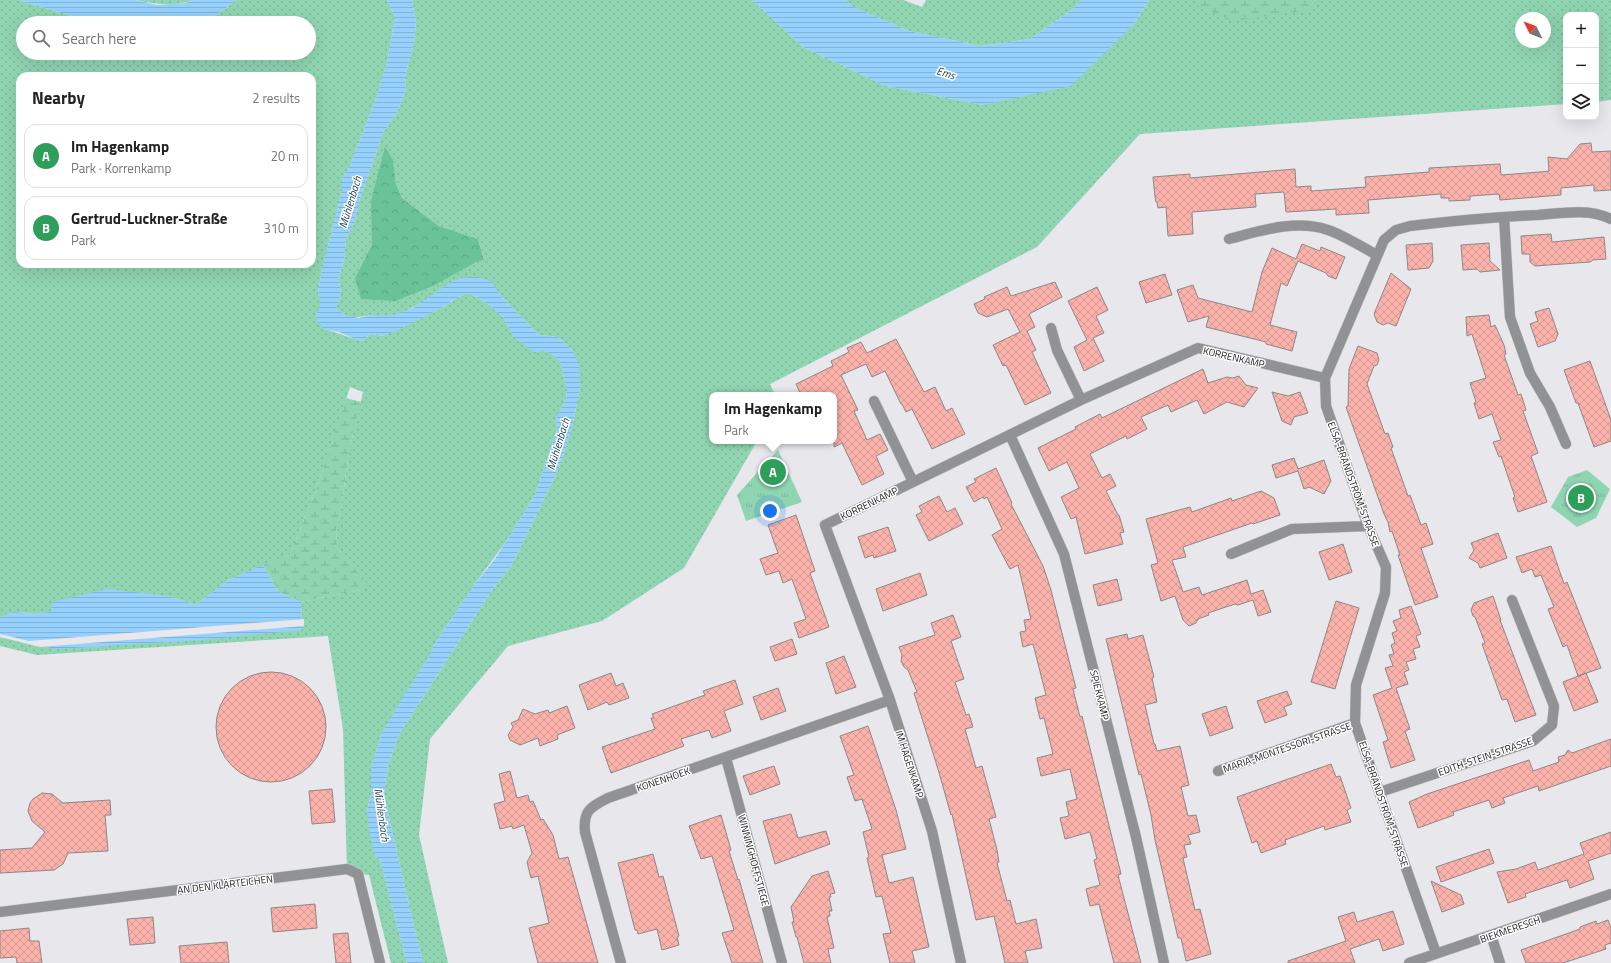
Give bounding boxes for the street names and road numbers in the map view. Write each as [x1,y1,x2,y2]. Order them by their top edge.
street label: KORRENKAMP [1202,343,1266,372]
street label: ELSA-BRÄNDSTRÖM-STRASSE [1324,419,1383,549]
street label: KORRENKAMP [838,483,901,524]
street label: SPIEKKAMP [1086,669,1113,722]
street label: MARIA-MONTESSORI-STRASSE [1221,718,1354,777]
street label: IM HAGENKAMP [892,729,928,800]
street label: EDITH-STEIN-STRASSE [1436,733,1535,780]
street label: ELSA-BRÄNDSTRÖM-STRASSE [1355,739,1412,870]
street label: KONENHOEK [634,763,692,796]
street label: WINNINGHOFFSTIEGE [734,813,773,908]
street label: AN DEN KLÄRTEICHEN [176,871,274,898]
street label: BIEKMERESCH [1478,912,1542,947]

